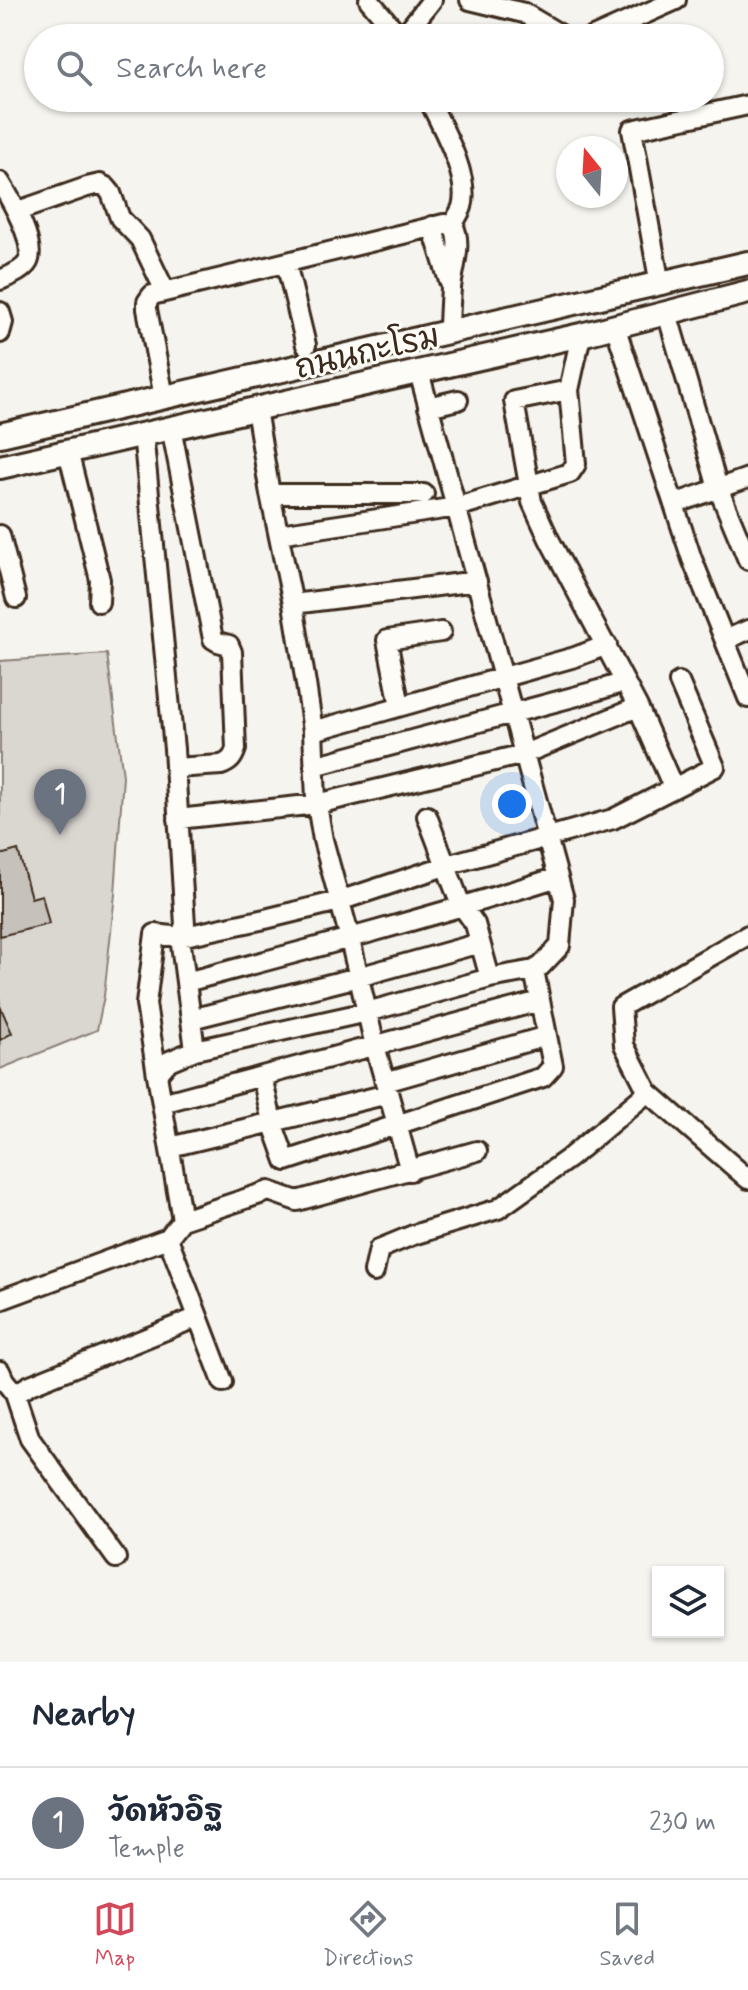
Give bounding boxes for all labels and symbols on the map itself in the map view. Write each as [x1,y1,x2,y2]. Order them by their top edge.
north arrow [556,136,628,208]
street label: ถนนกะโรม [291,314,444,390]
pin: 1 [34,769,86,835]
your location [492,784,532,824]

